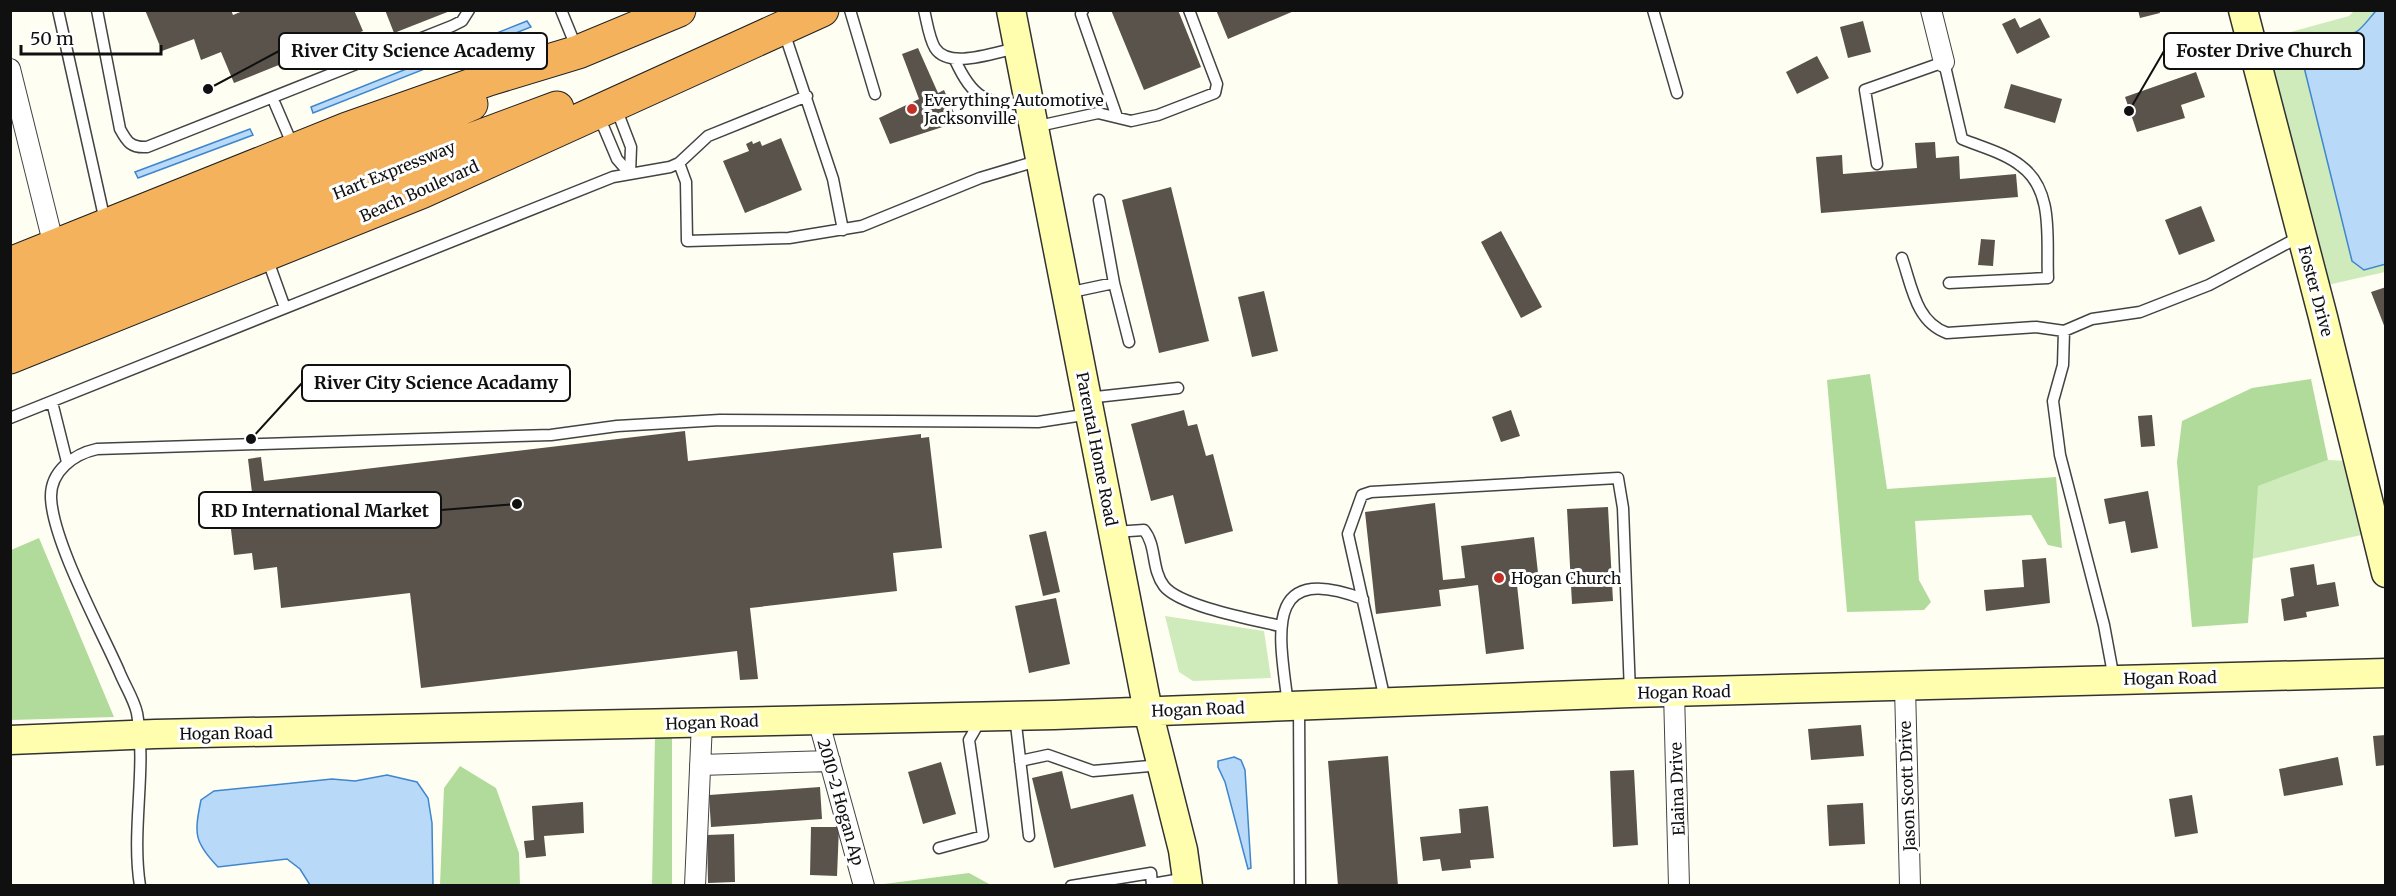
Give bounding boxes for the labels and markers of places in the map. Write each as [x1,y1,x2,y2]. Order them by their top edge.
callout: River City Science Academy [279,33,547,69]
callout: Foster Drive Church [2164,33,2364,69]
place label: Everything Automotive Jacksonville [923,90,1104,128]
marker: Everything Automotive Jacksonville [905,102,919,116]
callout: River City Science Acadamy [302,365,570,401]
callout: RD International Market [199,492,441,528]
place label: Hogan Church [1511,568,1622,588]
marker: Hogan Church [1492,571,1506,585]

